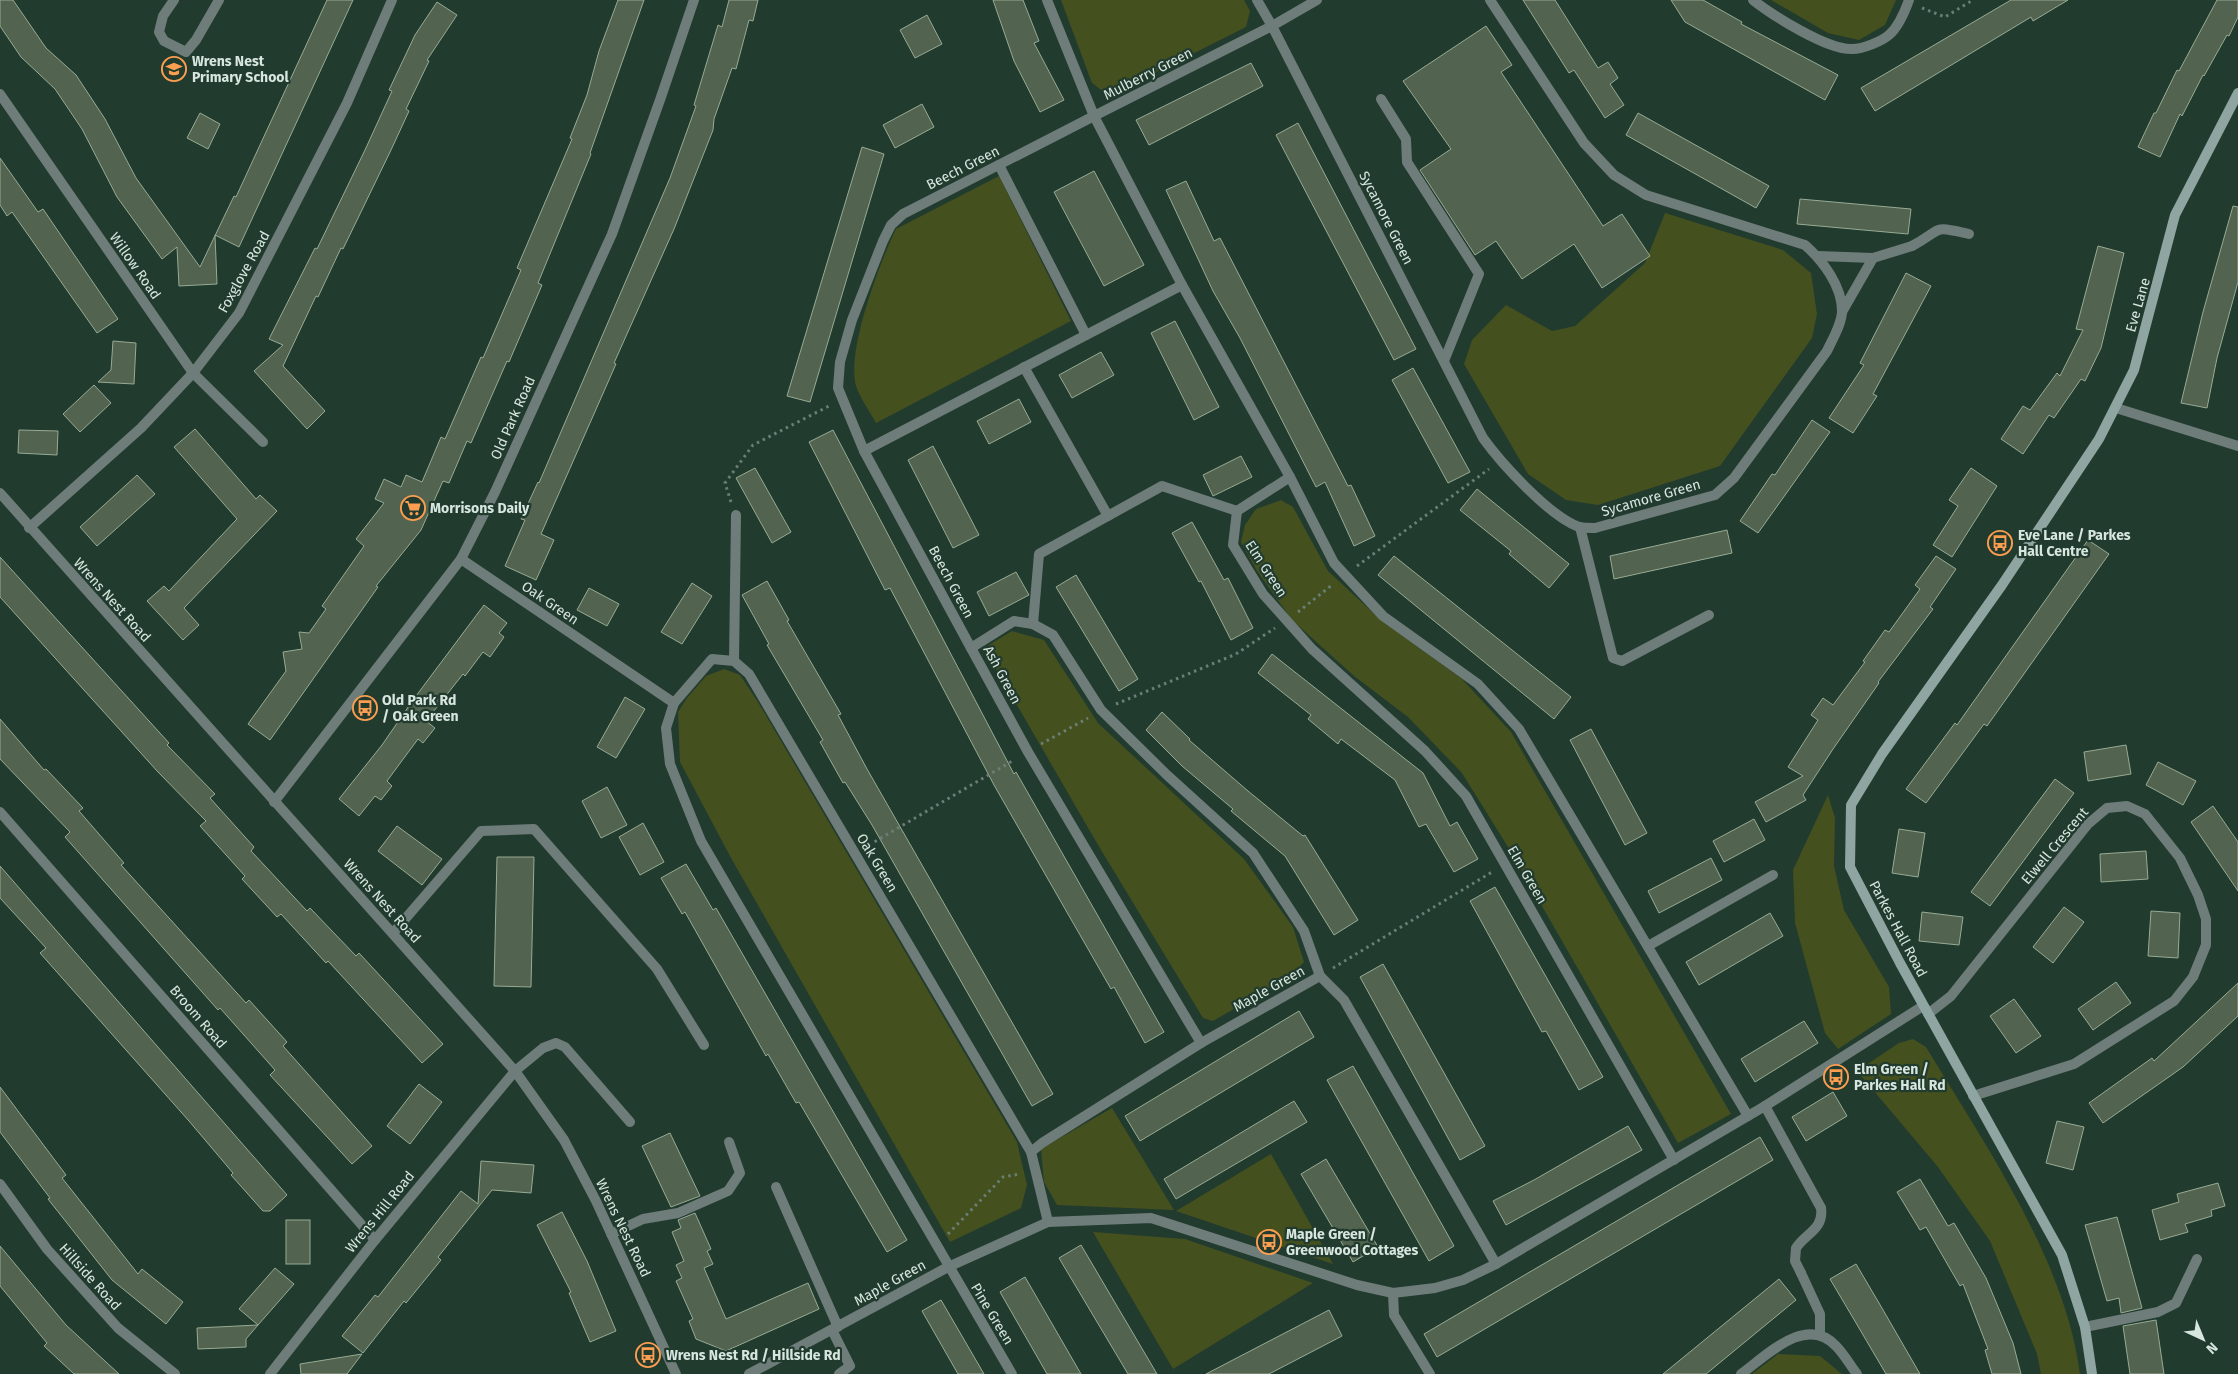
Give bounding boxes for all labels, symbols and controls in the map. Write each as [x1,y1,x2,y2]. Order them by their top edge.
street label: Mulberry Green [1101,44,1195,104]
place label: Wrens Nest Primary School [192,53,290,86]
school or university icon: Wrens Nest Primary School [161,56,187,82]
street label: Beech Green [924,142,1002,194]
street label: Sycamore Green [1355,169,1417,267]
street label: Foxglove Road [215,228,273,316]
street label: Willow Road [106,229,164,303]
street label: Eve Lane [2122,276,2154,334]
street label: Old Park Road [487,374,539,462]
street label: Sycamore Green [1599,476,1703,520]
supermarket icon: Morrisons Daily [400,495,426,521]
place label: Morrisons Daily [430,500,530,517]
place label: Eve Lane / Parkes Hall Centre [2018,527,2131,560]
bus stop icon: Eve Lane / Parkes Hall Centre [1987,530,2013,556]
street label: Elm Green [1241,537,1291,601]
street label: Beech Green [925,543,977,621]
street label: Wrens Nest Road [70,554,154,646]
street label: Oak Green [518,578,582,628]
street label: Ash Green [980,643,1024,707]
place label: Old Park Rd / Oak Green [382,692,459,725]
bus stop icon: Old Park Rd / Oak Green [352,695,378,721]
street label: Elwell Crescent [2018,803,2093,888]
street label: Oak Green [853,831,901,895]
street label: Elm Green [1504,843,1550,907]
street label: Wrens Nest Road [340,855,424,947]
street label: Parkes Hall Road [1865,878,1931,980]
street label: Maple Green [1230,962,1308,1016]
street label: Broom Road [166,982,230,1052]
place label: Elm Green / Parkes Hall Rd [1854,1061,1946,1094]
bus stop icon: Elm Green / Parkes Hall Rd [1823,1064,1849,1090]
street label: Wrens Hill Road [342,1168,418,1256]
street label: Wrens Nest Road [592,1176,654,1280]
place label: Maple Green / Greenwood Cottages [1286,1226,1419,1259]
bus stop icon: Maple Green / Greenwood Cottages [1256,1229,1282,1255]
street label: Hillside Road [56,1240,124,1314]
street label: Maple Green [851,1256,929,1310]
street label: Pine Green [967,1280,1017,1348]
north arrow [2178,1314,2228,1364]
text: N [2202,1339,2221,1357]
bus stop icon: Wrens Nest Rd / Hillside Rd [635,1342,661,1368]
place label: Wrens Nest Rd / Hillside Rd [666,1347,841,1364]

